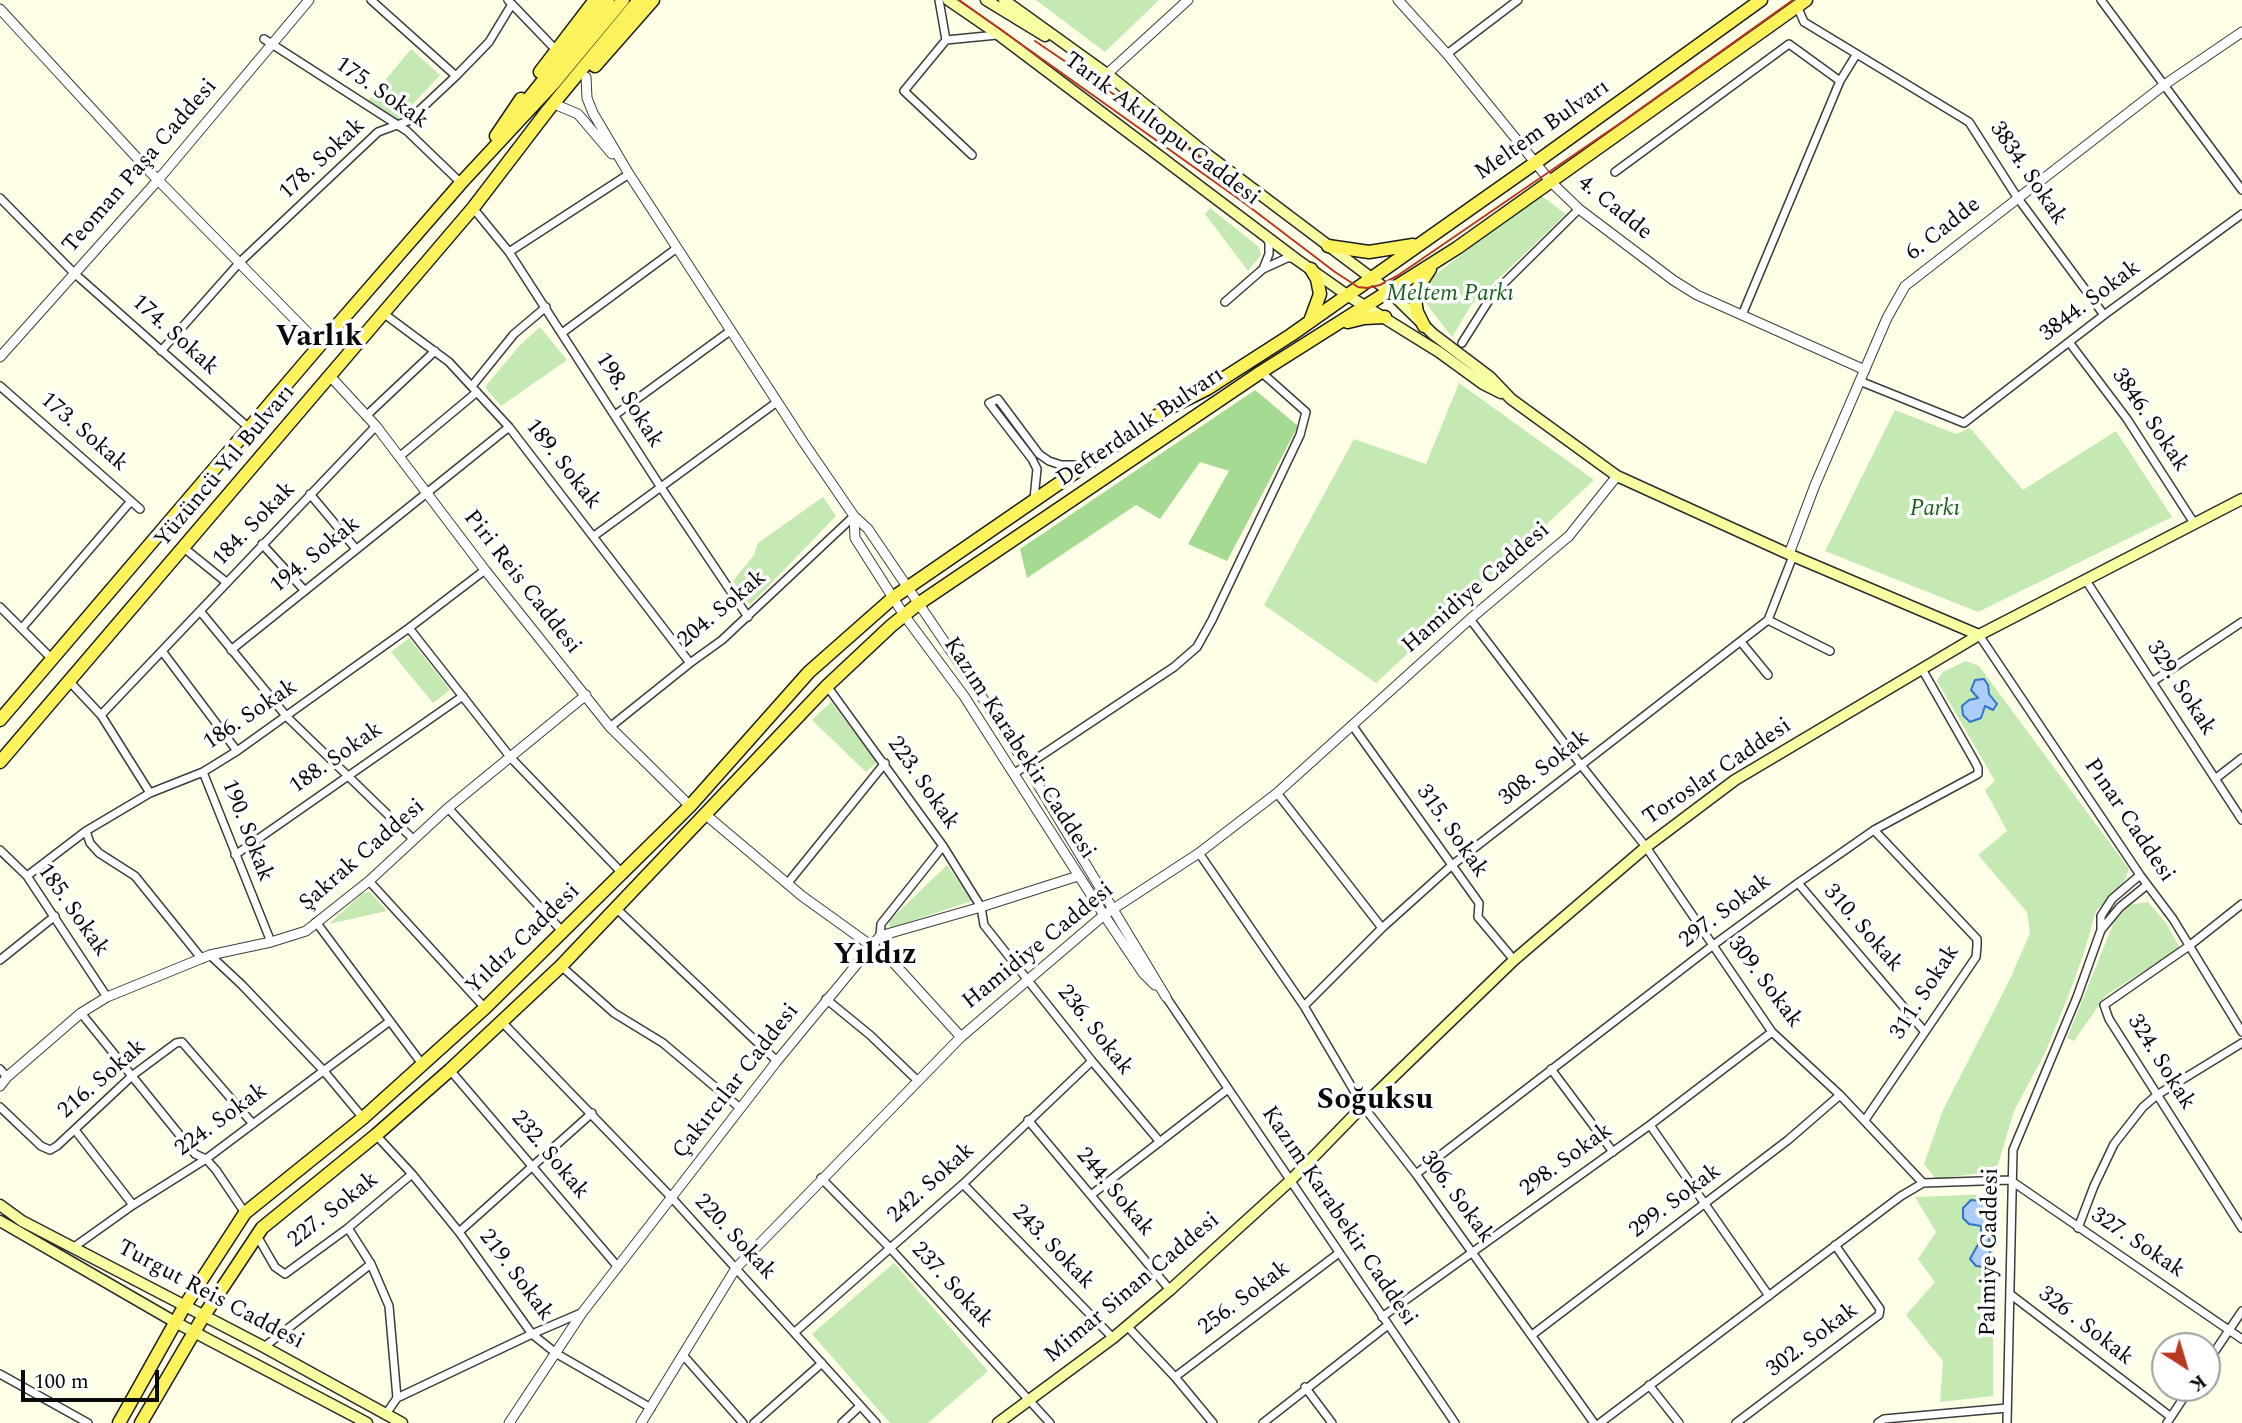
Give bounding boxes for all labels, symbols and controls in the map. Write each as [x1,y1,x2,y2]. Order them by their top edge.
street label: Tarık Akıltopu Caddesi [1058,47,1264,213]
street label: 175. Sokak [329,52,433,136]
street label: Teoman Paşa Caddesi [58,74,224,260]
street label: Meltem Bulvarı [1470,74,1616,188]
street label: 178. Sokak [274,113,372,207]
street label: 3834. Sokak [1982,117,2072,231]
street label: 4. Cadde [1571,171,1657,247]
street label: 6. Cadde [1901,192,1987,268]
street label: 3844. Sokak [2035,255,2147,349]
park label: Meltem Parkı [1386,281,1514,309]
street label: 174. Sokak [125,290,223,382]
district label: Varlık [276,321,362,357]
street label: 198. Sokak [588,348,668,454]
street label: Defterdalık Bulvarı [1052,362,1230,494]
street label: 3846. Sokak [2104,364,2194,478]
street label: Yüzüncü Yıl Bulvarı [150,380,302,554]
street label: 173. Sokak [33,387,133,479]
street label: 189. Sokak [518,414,606,516]
street label: 184. Sokak [208,477,302,573]
park label: Parkı [1910,496,1960,524]
street label: Piri Reis Caddesi [456,506,586,660]
street label: 194. Sokak [266,511,366,601]
street label: Hamidiye Caddesi [1398,517,1556,661]
street label: 204. Sokak [673,565,773,655]
street label: Kazım Karabekir Caddesi [936,633,1100,865]
street label: 329. Sokak [2139,636,2221,742]
street label: 186. Sokak [199,674,303,758]
street label: Toroslar Caddesi [1639,713,1797,833]
street label: 188. Sokak [285,717,389,801]
street label: 308. Sokak [1494,725,1596,813]
street label: 223. Sokak [880,732,964,836]
street label: Pınar Caddesi [2077,754,2179,888]
street label: 190. Sokak [214,776,278,886]
street label: 315. Sokak [1409,780,1493,884]
street label: Şakrak Caddesi [294,794,432,918]
street label: 185. Sokak [30,859,114,963]
street label: 297. Sokak [1675,869,1777,955]
street label: Hamidiye Caddesi [958,878,1120,1016]
street label: Yıldız Caddesi [461,879,587,1001]
street label: 310. Sokak [1816,879,1908,979]
street label: 309. Sokak [1721,932,1807,1034]
district label: Yıldız [833,939,917,975]
street label: 311. Sokak [1885,940,1967,1046]
street label: 236. Sokak [1050,980,1138,1082]
street label: Çakırcılar Caddesi [668,999,806,1165]
street label: 324. Sokak [2120,1010,2200,1116]
street label: 216. Sokak [53,1034,153,1126]
street label: 224. Sokak [170,1078,274,1164]
district label: Soğuksu [1317,1084,1433,1120]
street label: Kazım Karabekir Caddesi [1254,1102,1422,1332]
street label: 232. Sokak [504,1106,594,1206]
street label: 298. Sokak [1515,1118,1619,1204]
street label: 242. Sokak [883,1138,981,1230]
street label: 244. Sokak [1069,1143,1159,1243]
street label: 306. Sokak [1413,1146,1499,1250]
street label: 299. Sokak [1625,1159,1727,1245]
street label: 227. Sokak [283,1167,385,1255]
street label: Palmiye Caddesi [1976,1167,2006,1337]
street label: 220. Sokak [687,1189,781,1287]
street label: 243. Sokak [1005,1200,1099,1296]
street label: 327. Sokak [2085,1202,2189,1286]
street label: Mimar Sinan Caddesi [1040,1208,1226,1370]
street label: 219. Sokak [472,1225,558,1327]
street label: Turgut Reis Caddesi [112,1235,308,1357]
street label: 237. Sokak [904,1237,998,1335]
street label: 256. Sokak [1194,1256,1296,1342]
street label: 326 . Sokak [2032,1281,2138,1373]
street label: 302. Sokak [1762,1298,1864,1384]
north arrow [2151,1332,2221,1402]
scale bar [24,1356,163,1400]
text: 100 m [34,1366,89,1398]
text: K [2183,1367,2212,1399]

